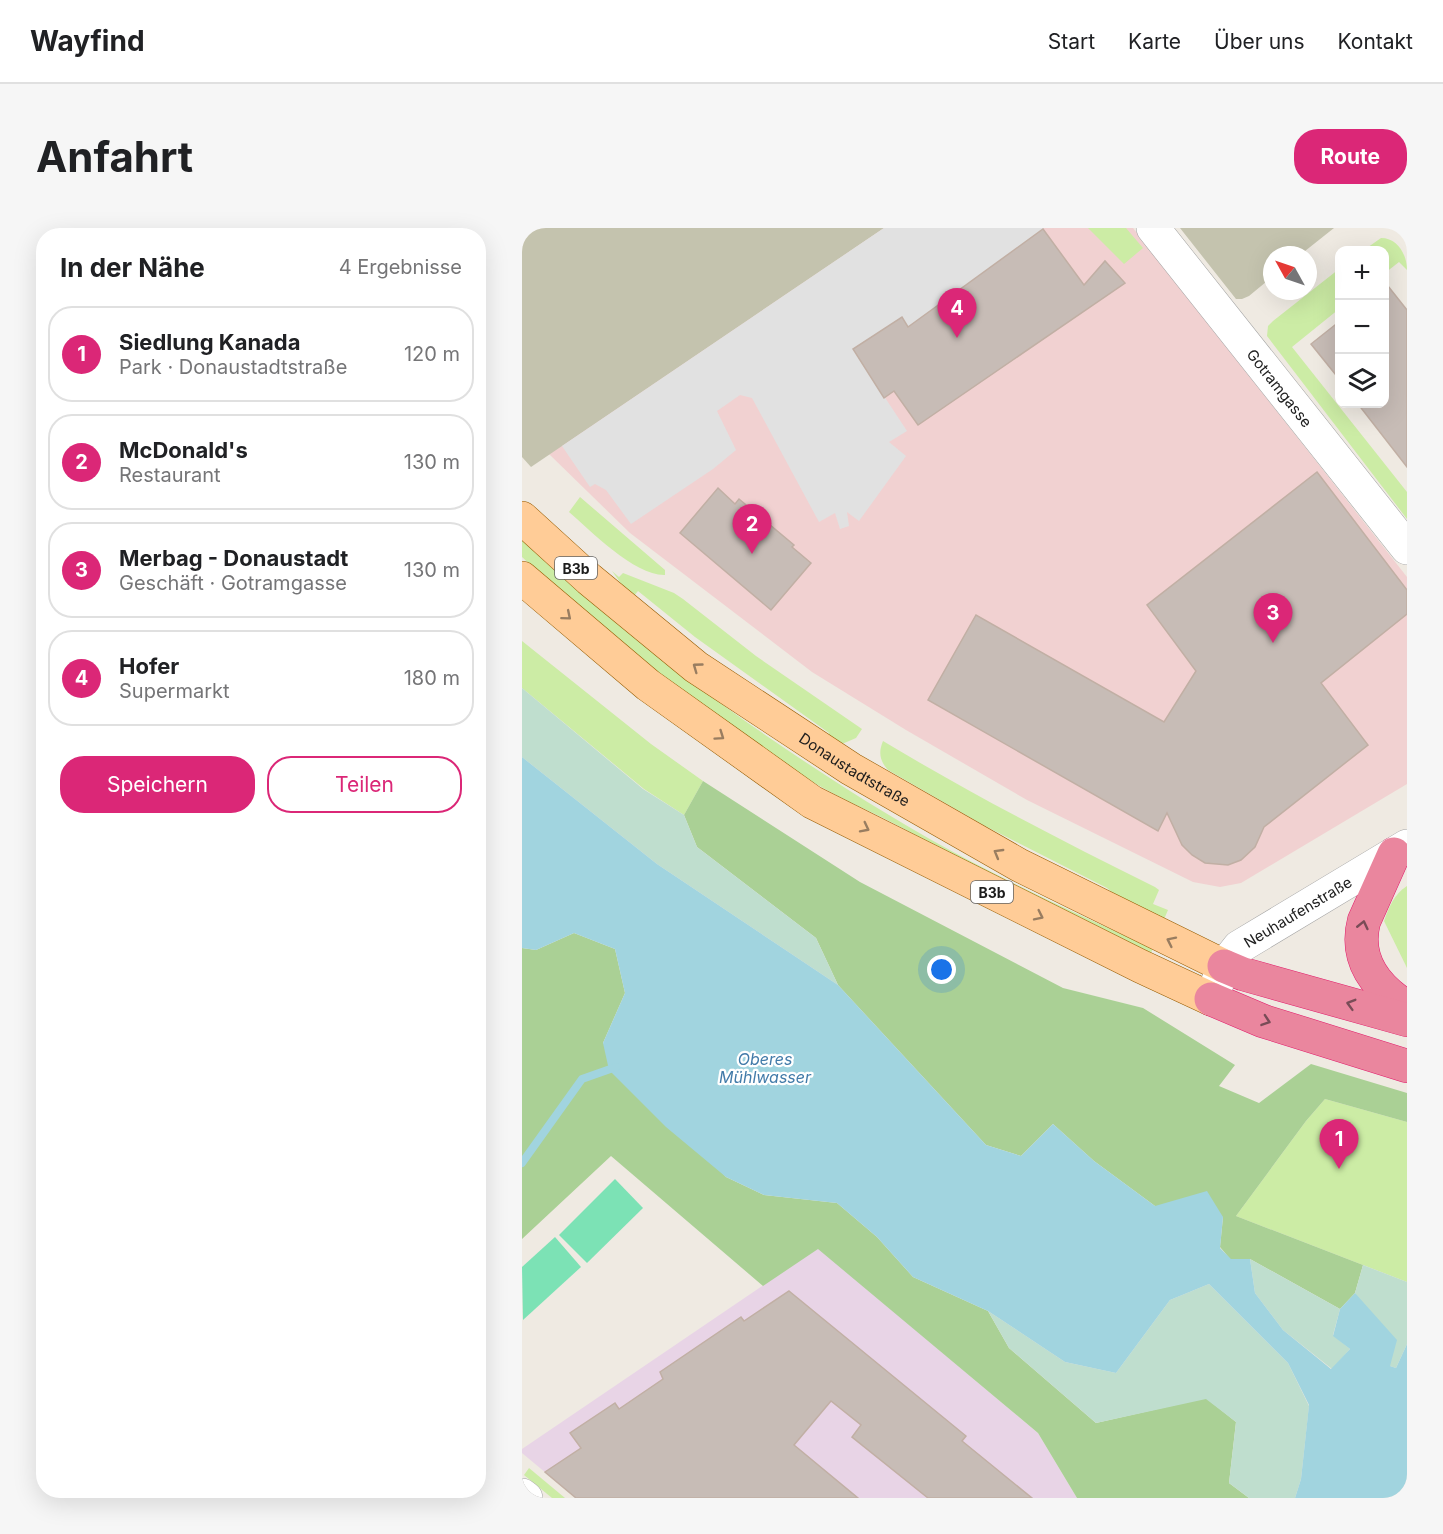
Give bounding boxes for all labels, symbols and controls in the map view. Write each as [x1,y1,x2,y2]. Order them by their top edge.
text: Wayfind [30,24,145,58]
text: Start [1048,29,1095,54]
text: Karte [1128,29,1181,54]
text: Über uns [1214,29,1305,54]
text: Kontakt [1338,29,1413,54]
button: Route [1294,129,1407,184]
text: Anfahrt [36,131,193,182]
north arrow [1263,246,1317,300]
map controls [1335,246,1389,408]
button: + [1335,246,1389,300]
text: In der Nähe [60,252,205,283]
text: 4 Ergebnisse [339,255,462,279]
pin: 4 [938,288,976,338]
button: − [1335,300,1389,354]
text: Siedlung Kanada [119,329,301,355]
text: 1 [77,342,86,366]
text: 120 m [404,342,460,366]
street label: Gotramgasse [1243,345,1317,431]
button: layers [1335,354,1389,408]
text: Park · Donaustadtstraße [119,355,347,379]
text: McDonald's [119,437,248,463]
text: 2 [75,450,88,474]
text: 130 m [404,450,460,474]
text: Restaurant [119,463,221,487]
pin: 2 [732,504,772,554]
text: Merbag - Donaustadt [119,545,348,571]
road number: B3b [555,557,597,579]
text: 3 [75,558,88,582]
text: 130 m [404,558,460,582]
text: Geschäft · Gotramgasse [119,571,347,595]
pin: 3 [1254,594,1293,643]
one-way arrow [560,609,571,620]
text: Hofer [119,653,179,679]
one-way arrow [692,663,703,674]
text: 4 [75,666,88,690]
text: 180 m [404,666,460,690]
text: Supermarkt [119,679,230,703]
street label: Donaustadtstraße [796,728,913,810]
one-way arrow [713,729,724,740]
button: Speichern [60,756,255,813]
button: Teilen [267,756,462,813]
one-way arrow [858,821,869,833]
one-way arrow [993,849,1004,860]
street label: Neuhaufenstraße [1240,872,1355,952]
road number: B3b [971,881,1013,903]
one-way arrow [1032,909,1043,920]
one-way arrow [1356,920,1369,930]
one-way arrow [1167,937,1178,948]
your location [927,955,956,984]
one-way arrow [1346,999,1357,1011]
one-way arrow [1260,1014,1271,1027]
water label: Oberes Mühlwasser [719,1049,812,1087]
pin: 1 [1320,1120,1358,1169]

